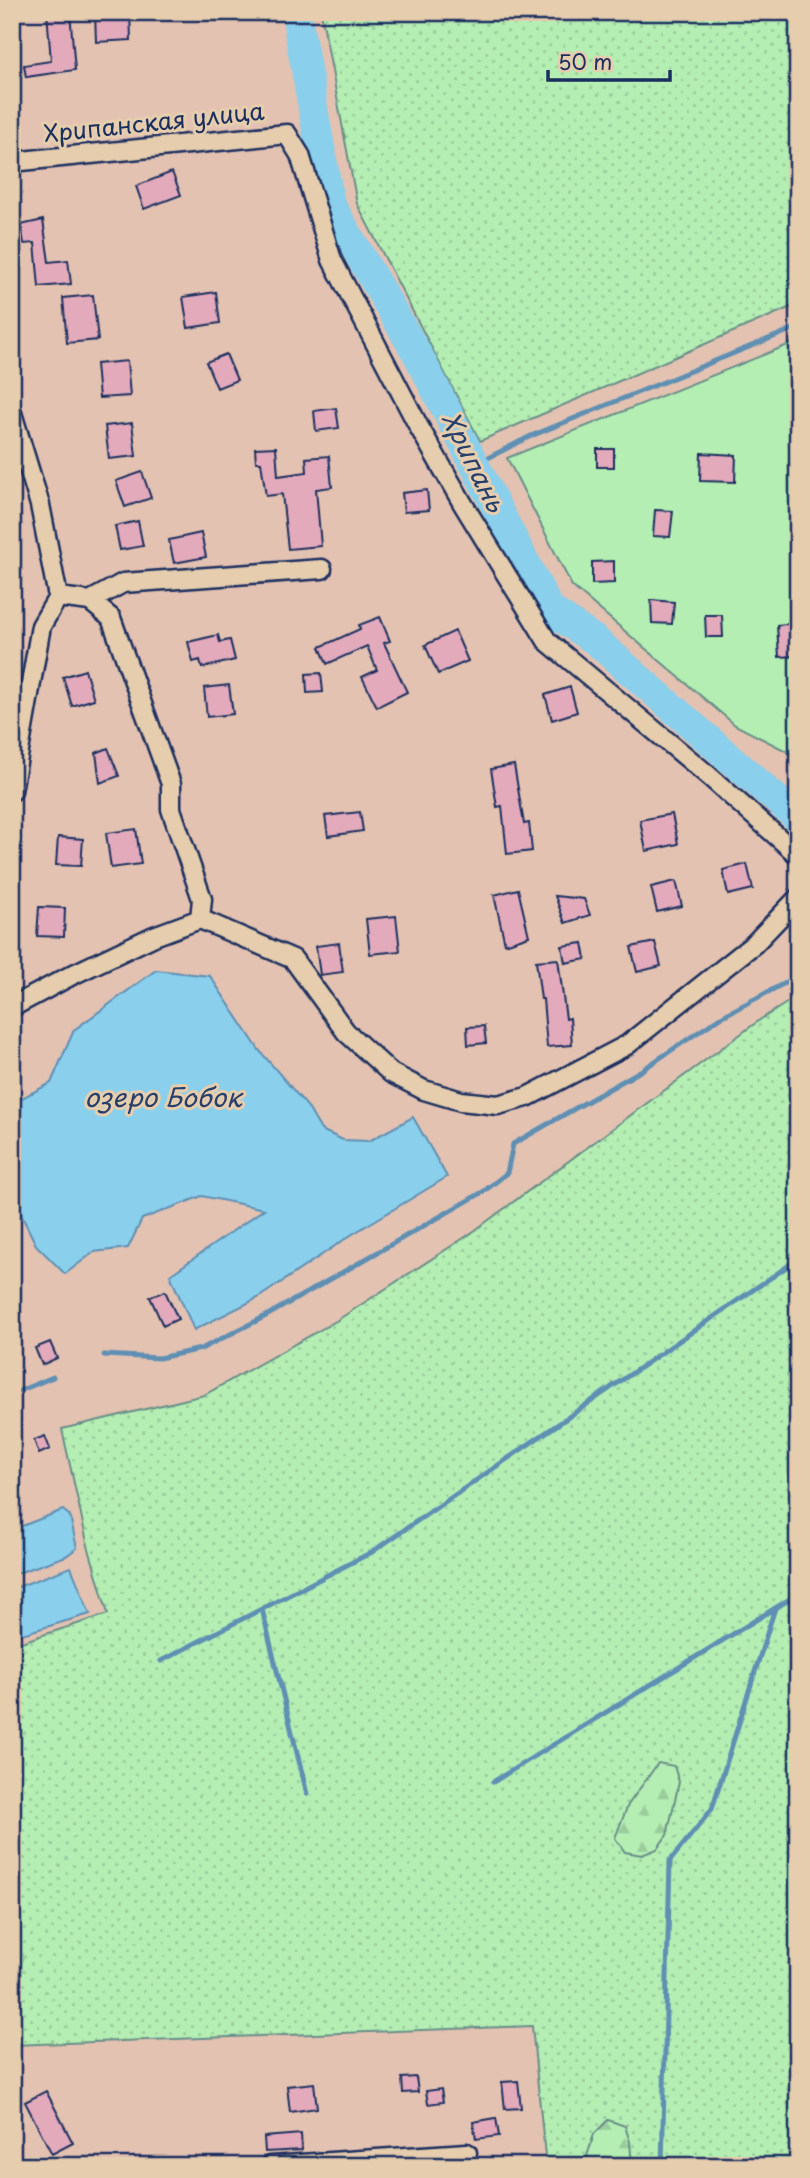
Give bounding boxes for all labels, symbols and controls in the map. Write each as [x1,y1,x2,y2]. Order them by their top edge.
scale bar [548,38,670,82]
text: 50 m [558,45,612,77]
street label: Хрипанская улица [42,92,266,150]
water label: Хрипань [433,404,517,520]
water label: озеро Бобок [84,1077,244,1116]

